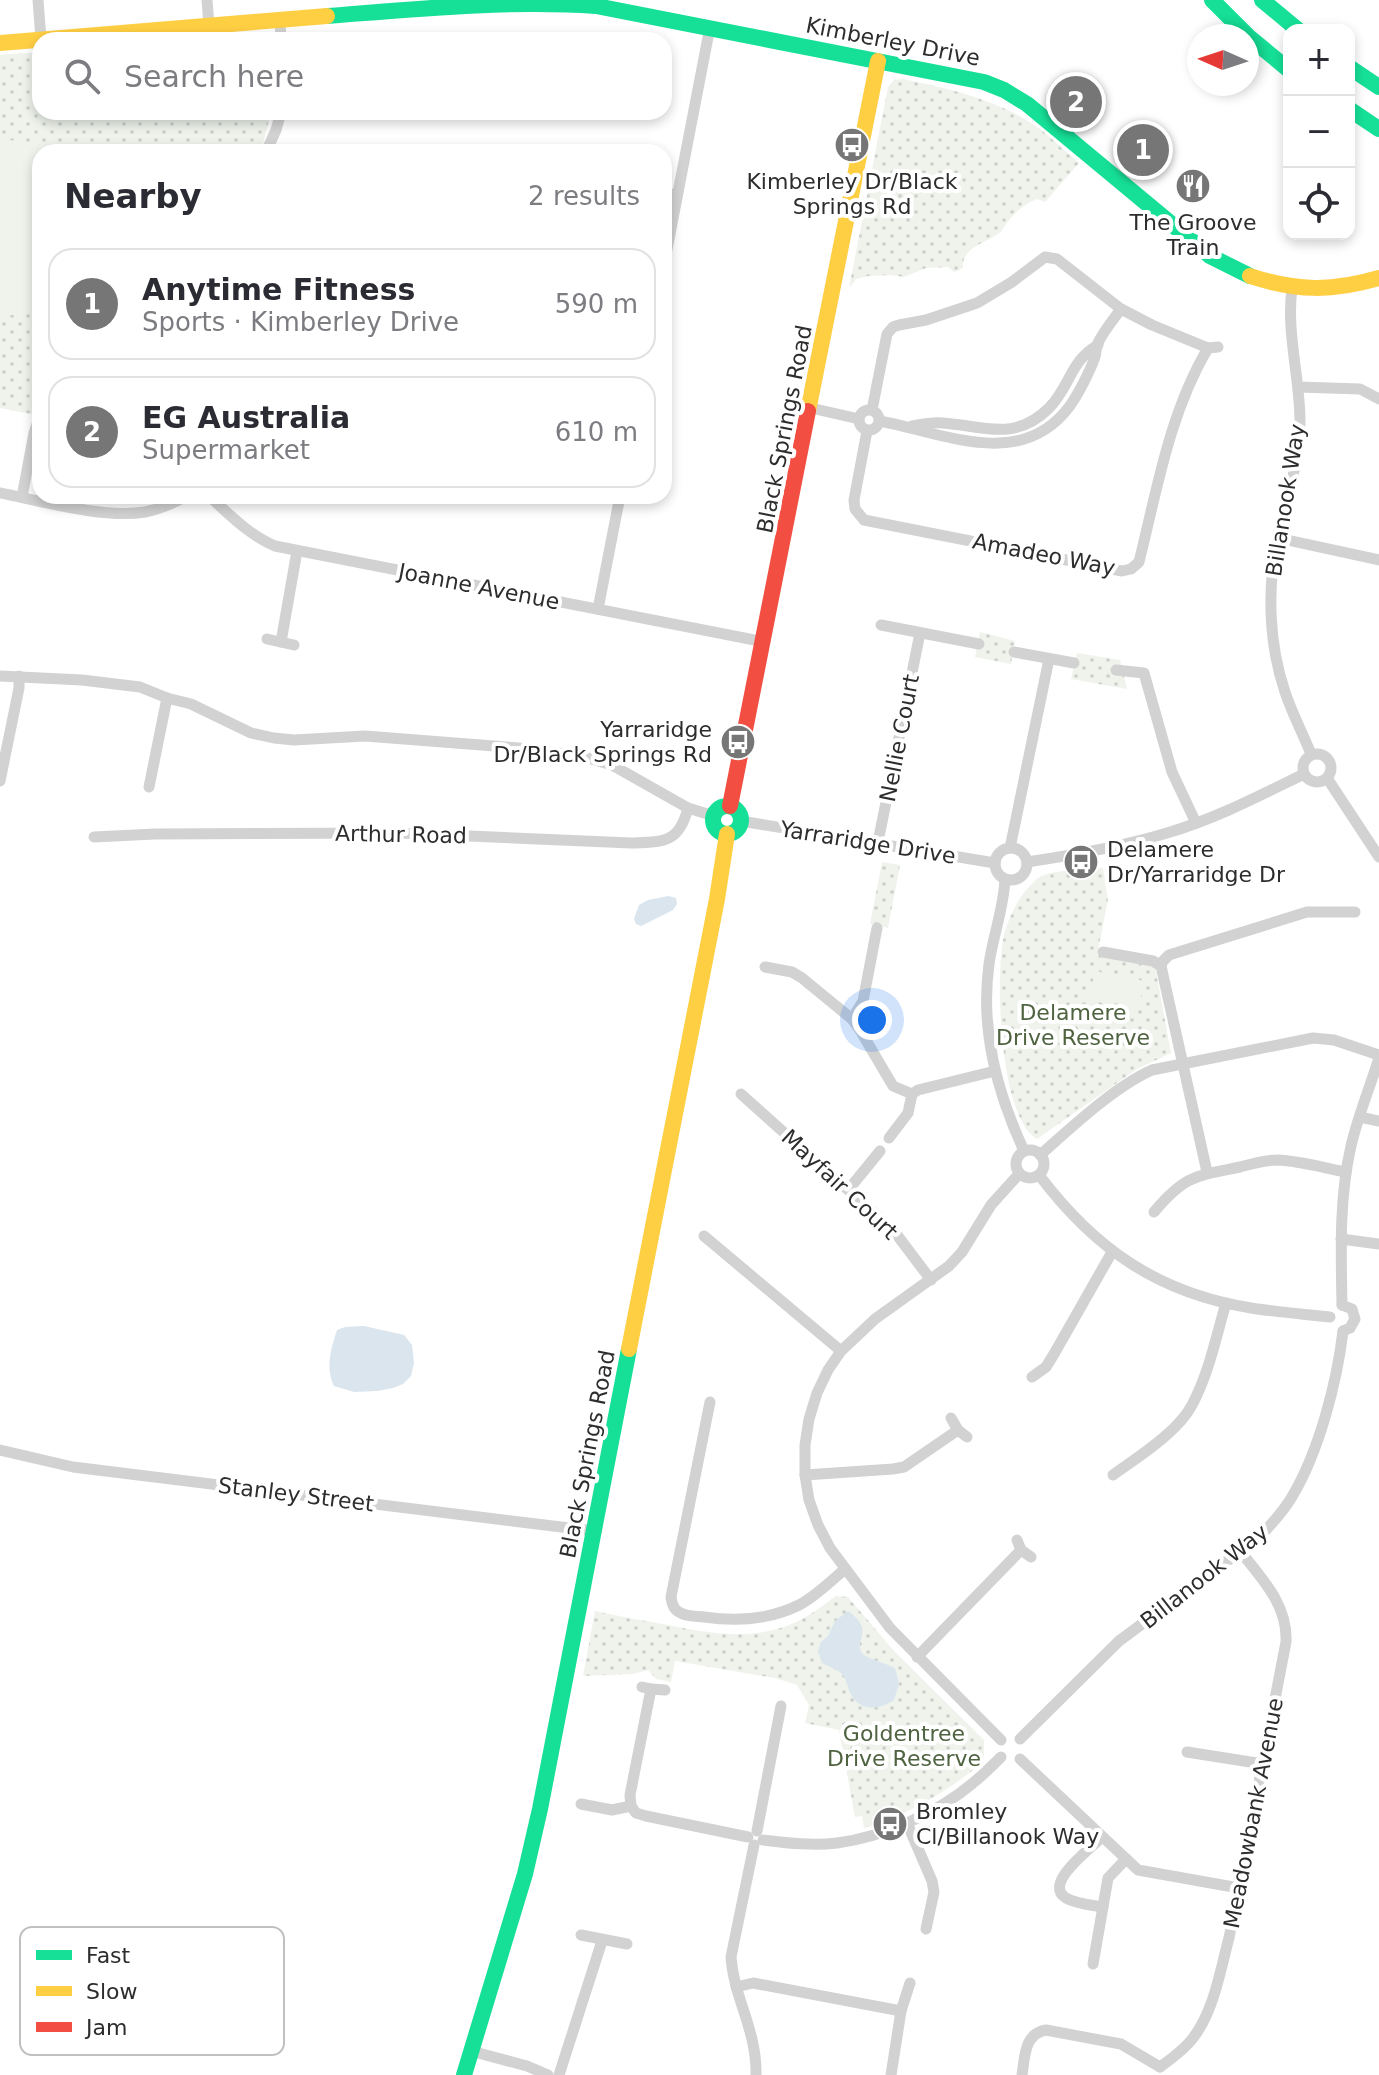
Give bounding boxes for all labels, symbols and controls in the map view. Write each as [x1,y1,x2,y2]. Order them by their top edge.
street label: Kimberley Drive [804,12,982,71]
north arrow [1187,24,1259,96]
map controls [1283,24,1355,240]
button: + [1283,24,1355,96]
search box [32,32,672,120]
icon: search [60,54,104,98]
text: Search here [124,59,304,94]
pin: 2 [1050,72,1102,132]
button: − [1283,96,1355,168]
pin: 1 [1117,120,1169,180]
bus stop icon: Kimberley Dr/Black Springs Rd [833,126,871,164]
restaurant icon: The Groove Train [1174,167,1212,205]
button: locate [1283,168,1355,240]
place label: Kimberley Dr/Black Springs Rd [746,169,958,219]
text: Nearby [64,176,202,216]
text: 2 results [528,181,640,211]
place label: The Groove Train [1129,210,1257,260]
text: Anytime Fitness [142,272,415,307]
text: 1 [83,289,101,319]
text: 590 m [555,289,638,319]
text: Sports · Kimberley Drive [142,307,459,337]
street label: Black Springs Road [752,323,817,535]
text: EG Australia [142,400,350,435]
text: 2 [83,417,101,447]
text: 610 m [555,417,638,447]
street label: Billanook Way [1261,422,1310,578]
text: Supermarket [142,435,310,465]
street label: Amadeo Way [970,528,1117,581]
street label: Joanne Avenue [394,558,562,614]
street label: Nellie Court [875,672,924,804]
place label: Yarraridge Dr/Black Springs Rd [493,717,712,767]
bus stop icon: Yarraridge Dr/Black Springs Rd [719,723,757,761]
street label: Yarraridge Drive [777,816,957,869]
street label: Arthur Road [335,821,467,848]
place label: Delamere Dr/Yarraridge Dr [1107,837,1286,887]
bus stop icon: Delamere Dr/Yarraridge Dr [1062,843,1100,881]
your location [852,1000,892,1040]
park label: Delamere Drive Reserve [996,1000,1150,1050]
street label: Mayfair Court [777,1124,903,1245]
street label: Black Springs Road [555,1348,620,1560]
street label: Stanley Street [217,1473,376,1516]
street label: Billanook Way [1136,1519,1273,1634]
street label: Meadowbank Avenue [1219,1696,1288,1930]
park label: Goldentree Drive Reserve [827,1721,981,1771]
place label: Bromley Cl/Billanook Way [916,1799,1099,1849]
bus stop icon: Bromley Cl/Billanook Way [871,1805,909,1843]
legend [20,1927,284,2055]
text: Fast [86,1943,131,1968]
text: Slow [86,1979,138,2004]
text: Jam [84,2015,127,2040]

